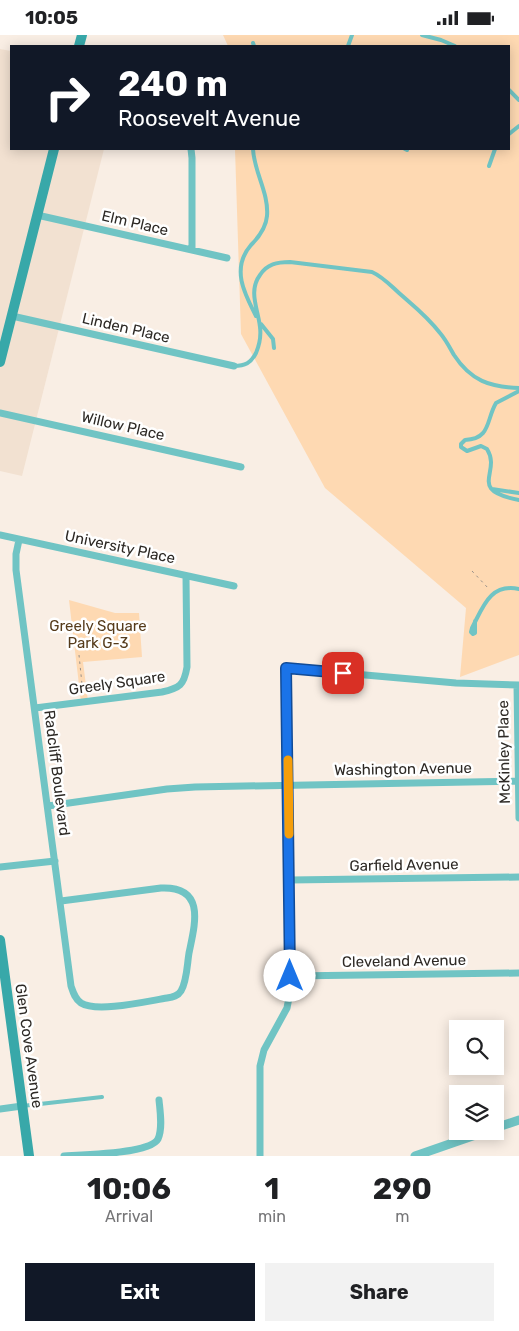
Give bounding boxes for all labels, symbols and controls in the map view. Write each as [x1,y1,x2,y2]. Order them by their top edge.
text: 10:05 [25,6,78,29]
text: 240 m [118,63,228,105]
icon: right [35,65,100,130]
text: Roosevelt Avenue [118,105,301,132]
street label: Elm Place [100,207,170,239]
street label: Linden Place [80,309,172,347]
street label: Willow Place [80,408,166,444]
street label: University Place [63,527,177,567]
park label: Greely Square Park G-3 [49,617,147,652]
pin [322,652,364,694]
icon: arrive [329,659,357,687]
street label: Greely Square [68,667,166,699]
street label: McKinley Place [494,700,514,804]
street label: Radcliff Boulevard [40,709,74,837]
street label: Washington Avenue [334,759,472,779]
street label: Garfield Avenue [349,855,459,875]
position arrow [263,949,315,1001]
street label: Cleveland Avenue [342,951,466,971]
street label: Glen Cove Avenue [11,983,47,1109]
map controls [449,1020,504,1140]
button: search [449,1020,504,1075]
button: layers [449,1085,504,1140]
text: 10:06 [87,1171,171,1207]
text: 1 [264,1171,279,1207]
text: 290 [373,1171,432,1207]
text: Arrival [105,1207,153,1226]
text: min [258,1207,286,1226]
text: m [395,1207,410,1226]
button: Exit [25,1263,255,1321]
button: Share [265,1263,494,1321]

